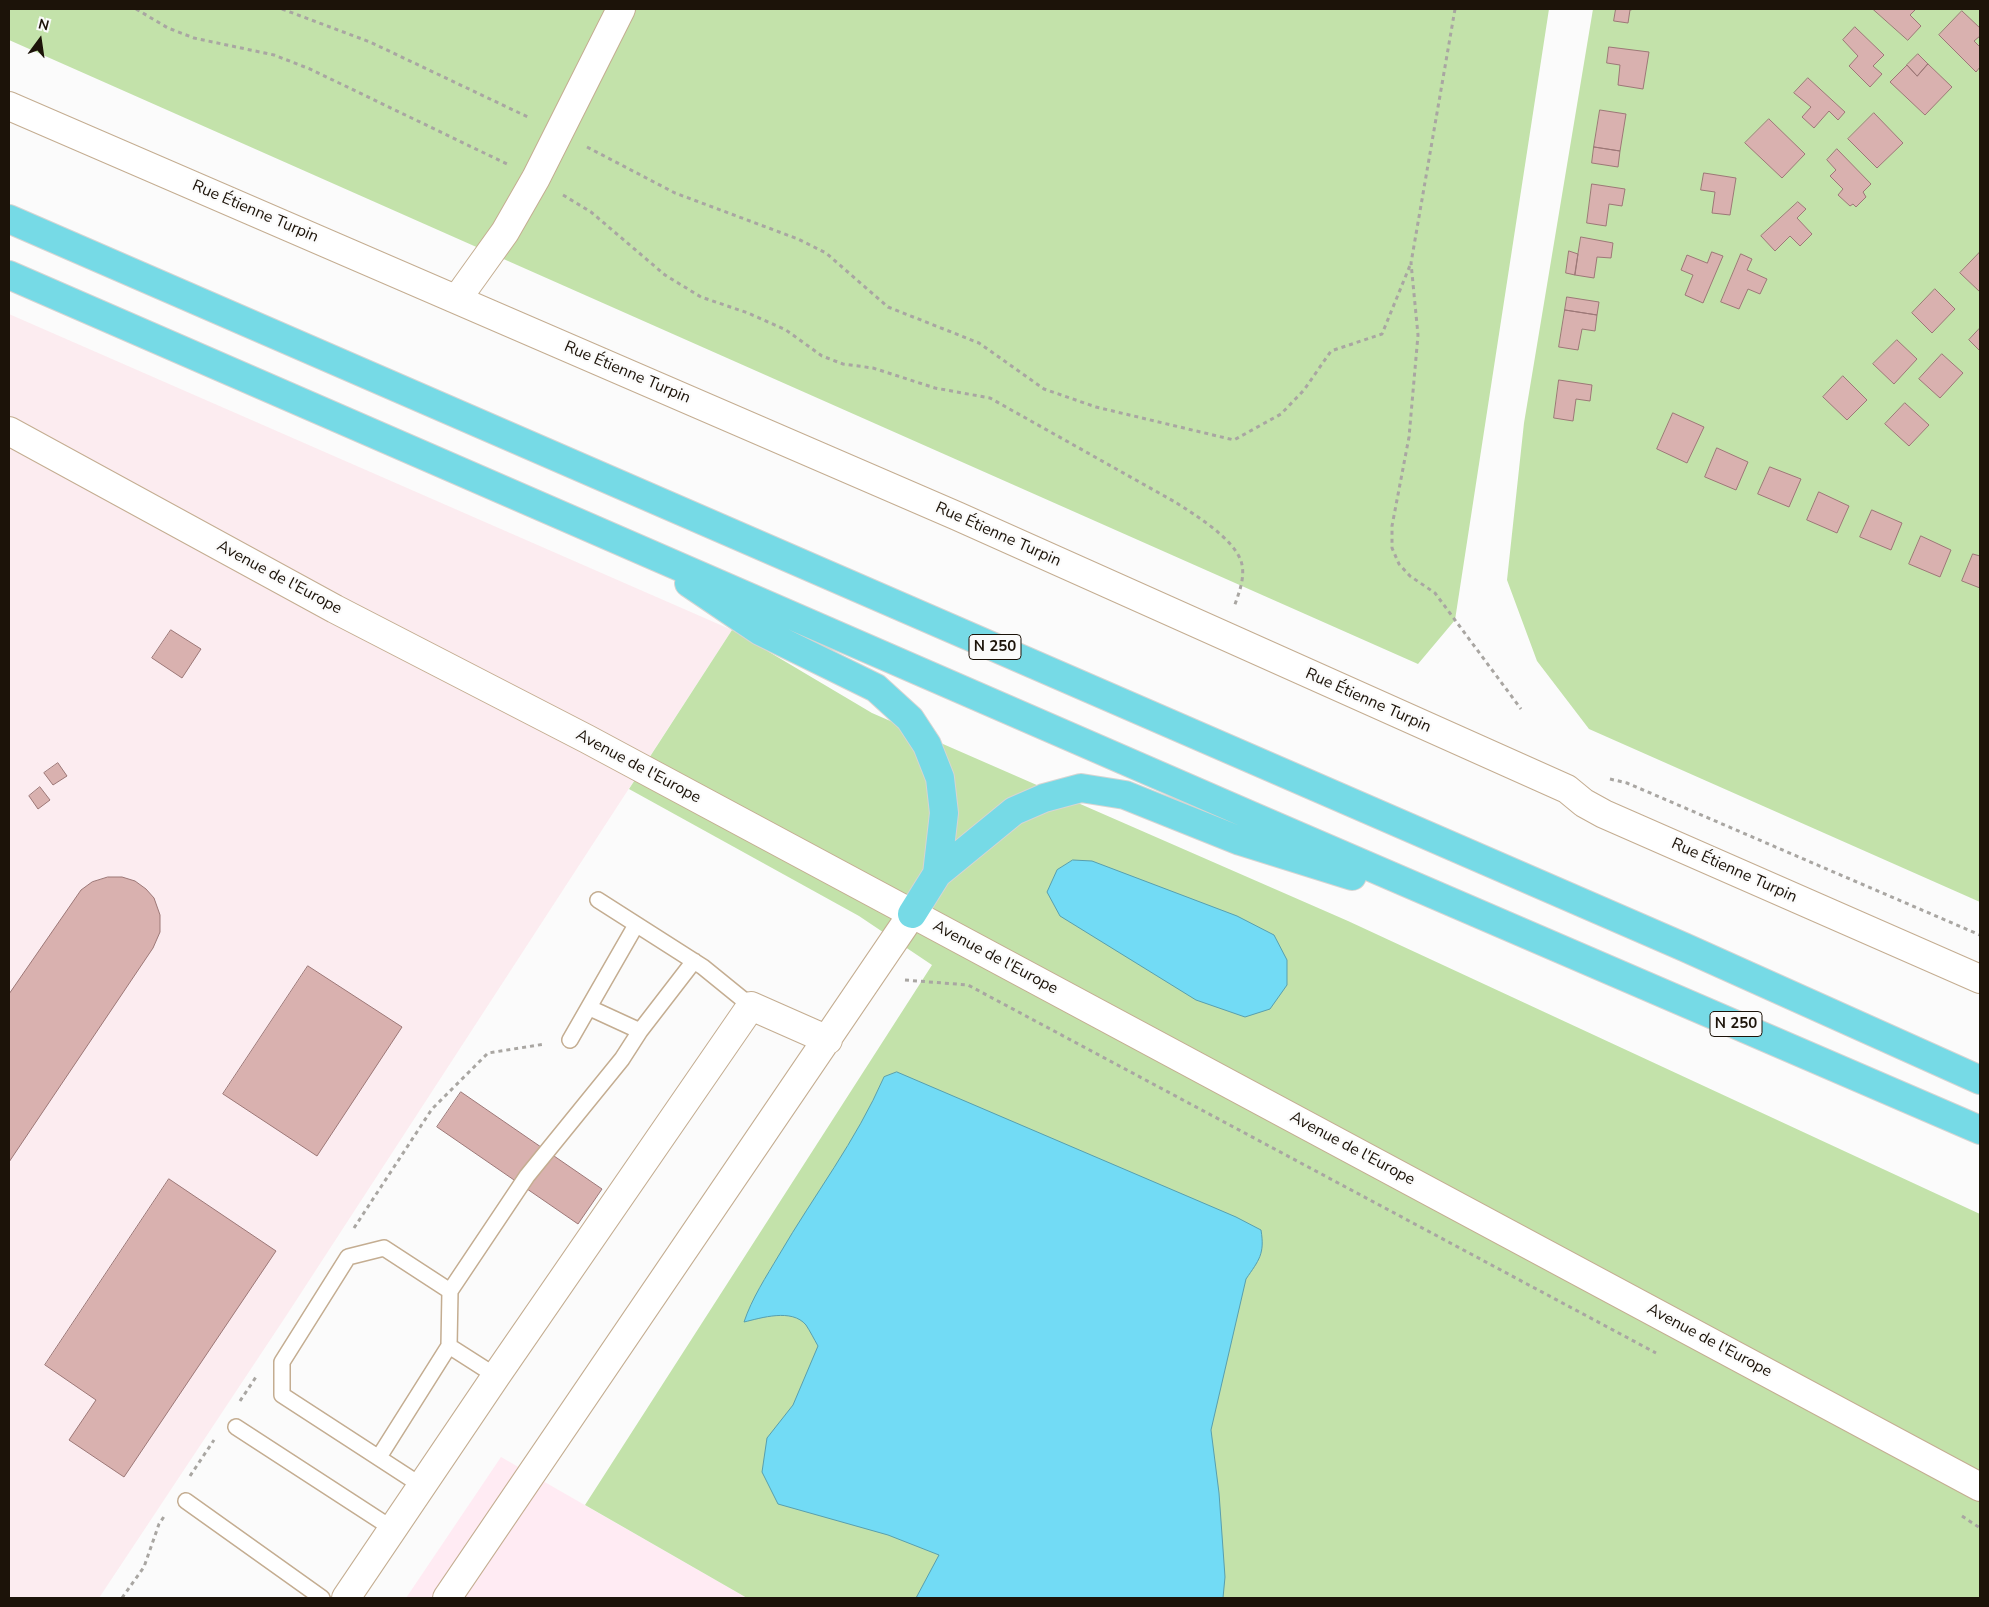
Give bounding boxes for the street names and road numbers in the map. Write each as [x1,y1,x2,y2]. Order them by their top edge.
street label: Rue Étienne Turpin [189,177,321,247]
street label: Rue Étienne Turpin [561,338,693,408]
street label: Rue Étienne Turpin [932,499,1064,571]
street label: Avenue de l'Europe [213,537,345,619]
road number: N 250 [969,634,1021,660]
street label: Rue Étienne Turpin [1302,665,1434,737]
street label: Avenue de l'Europe [572,726,704,808]
street label: Rue Étienne Turpin [1668,835,1800,907]
street label: Avenue de l'Europe [929,917,1061,999]
road number: N 250 [1710,1012,1762,1036]
street label: Avenue de l'Europe [1286,1108,1418,1190]
street label: Avenue de l'Europe [1643,1300,1775,1382]

